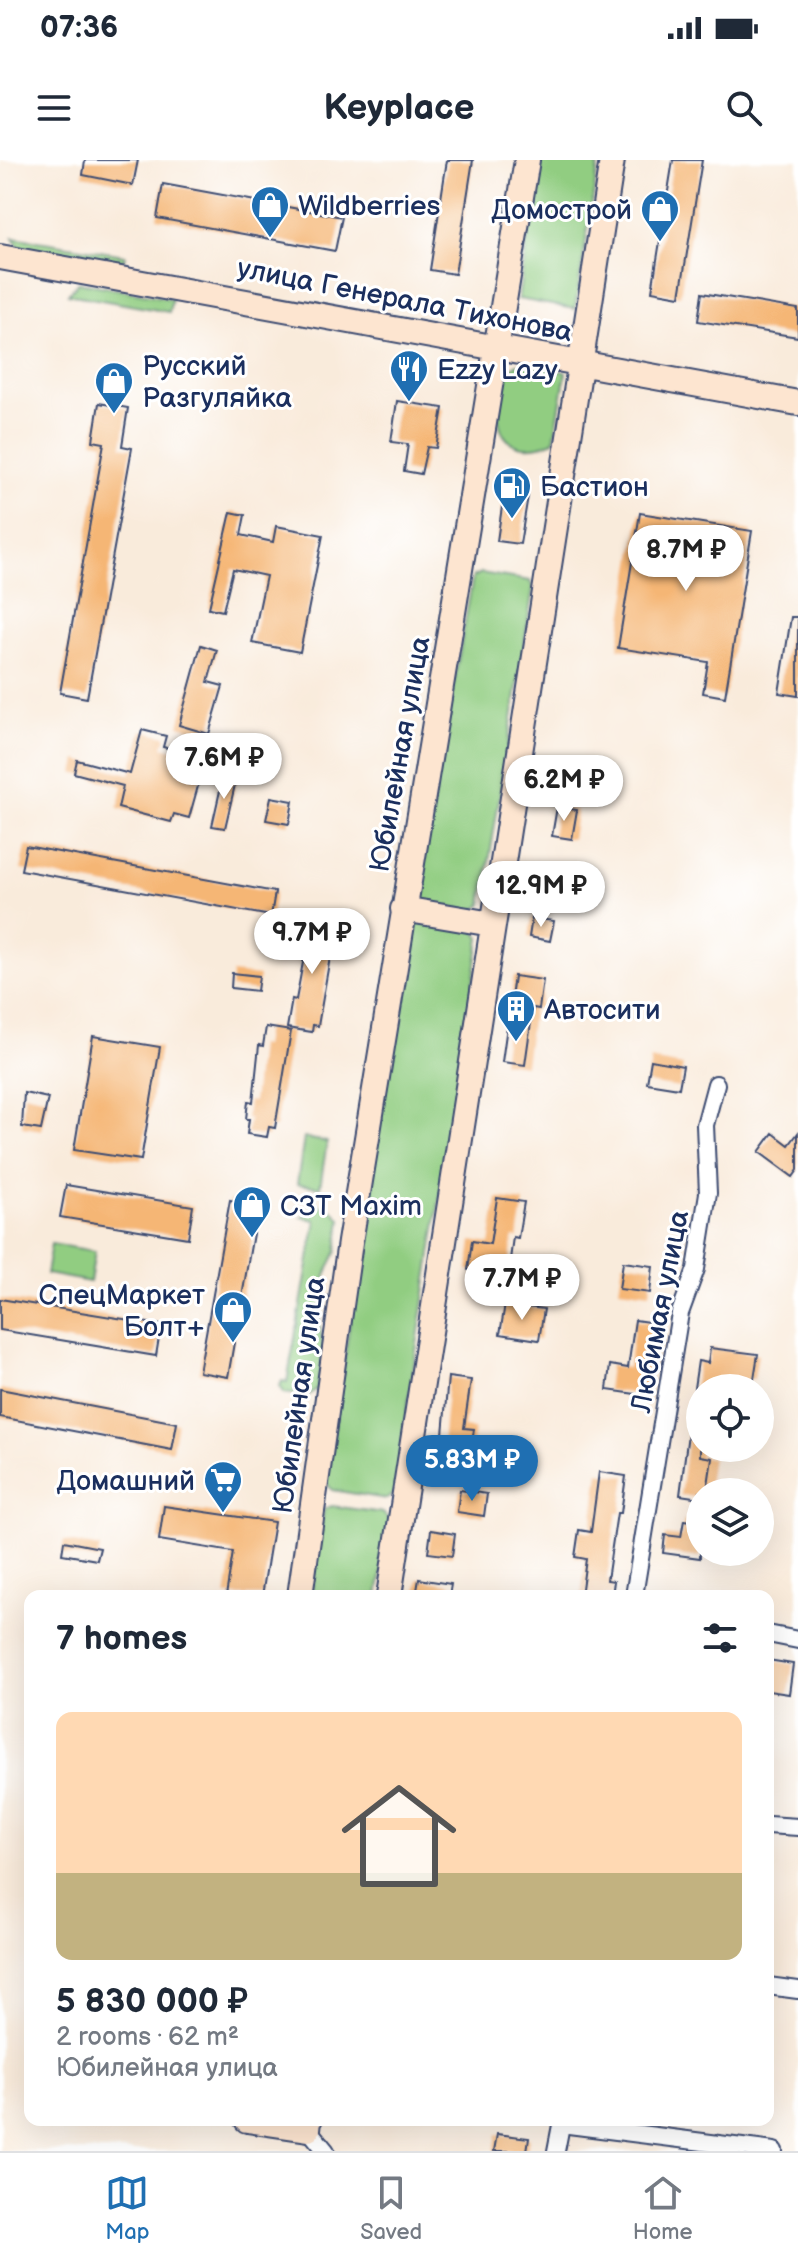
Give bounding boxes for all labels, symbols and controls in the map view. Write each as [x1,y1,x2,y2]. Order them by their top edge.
text: 07:36 [40,10,118,46]
icon: menu [32,86,76,130]
icon: search [722,86,766,130]
text: Keyplace [324,87,474,130]
shop icon: Wildberries [249,184,291,239]
shop icon: Домострой [639,188,681,243]
place label: Wildberries [298,190,441,223]
place label: Домострой [491,194,632,227]
street label: улица Генерала Тихонова [234,252,575,349]
restaurant icon: Ezzy Lazy [388,348,430,403]
place label: Русский Разгуляйка [142,350,292,415]
place label: Ezzy Lazy [437,354,558,387]
shop icon: Русский Разгуляйка [93,360,135,415]
fuel station icon: Бастион [491,465,533,520]
place label: Бастион [540,471,649,504]
pin: 8.7M ₽ [621,525,751,593]
text: 8.7M ₽ [646,535,726,566]
street label: Юбилейная улица [363,633,438,875]
pin: 7.6M ₽ [159,733,289,801]
text: 7.6M ₽ [184,743,264,774]
pin: 6.2M ₽ [499,755,629,823]
text: 6.2M ₽ [523,765,605,796]
pin: 12.9M ₽ [467,861,615,929]
text: 12.9M ₽ [495,871,587,902]
pin: 9.7M ₽ [247,908,377,976]
text: 9.7M ₽ [272,918,352,949]
building icon: Автосити [495,988,537,1043]
place label: Автосити [543,994,661,1027]
shop icon: СЗТ Maxim [231,1184,273,1239]
place label: СЗТ Maxim [280,1190,422,1223]
street label: Любимая улица [625,1207,696,1416]
pin: 7.7M ₽ [457,1254,587,1322]
text: 7.7M ₽ [483,1264,562,1295]
street label: Юбилейная улица [267,1274,333,1516]
place label: СпецМаркет Болт+ [38,1279,205,1344]
shop icon: СпецМаркет Болт+ [212,1289,254,1344]
map controls [686,1374,774,1566]
button: locate [686,1374,774,1462]
pin: 5.83M ₽ [398,1435,546,1503]
text: 5.83M ₽ [424,1445,520,1476]
supermarket icon: Домашний [202,1459,244,1514]
place label: Домашний [57,1465,195,1498]
button: layers [686,1478,774,1566]
icon: filters [698,1616,742,1660]
text: 7 homes [56,1618,187,1659]
icon: home [327,1764,471,1908]
text: 5 830 000 ₽ [56,1981,248,2022]
text: 2 rooms · 62 m² [56,2022,239,2053]
text: Юбилейная улица [56,2053,278,2084]
tab: Map [105,2171,150,2246]
tab: Saved [360,2171,422,2246]
tab: Home [633,2171,693,2246]

